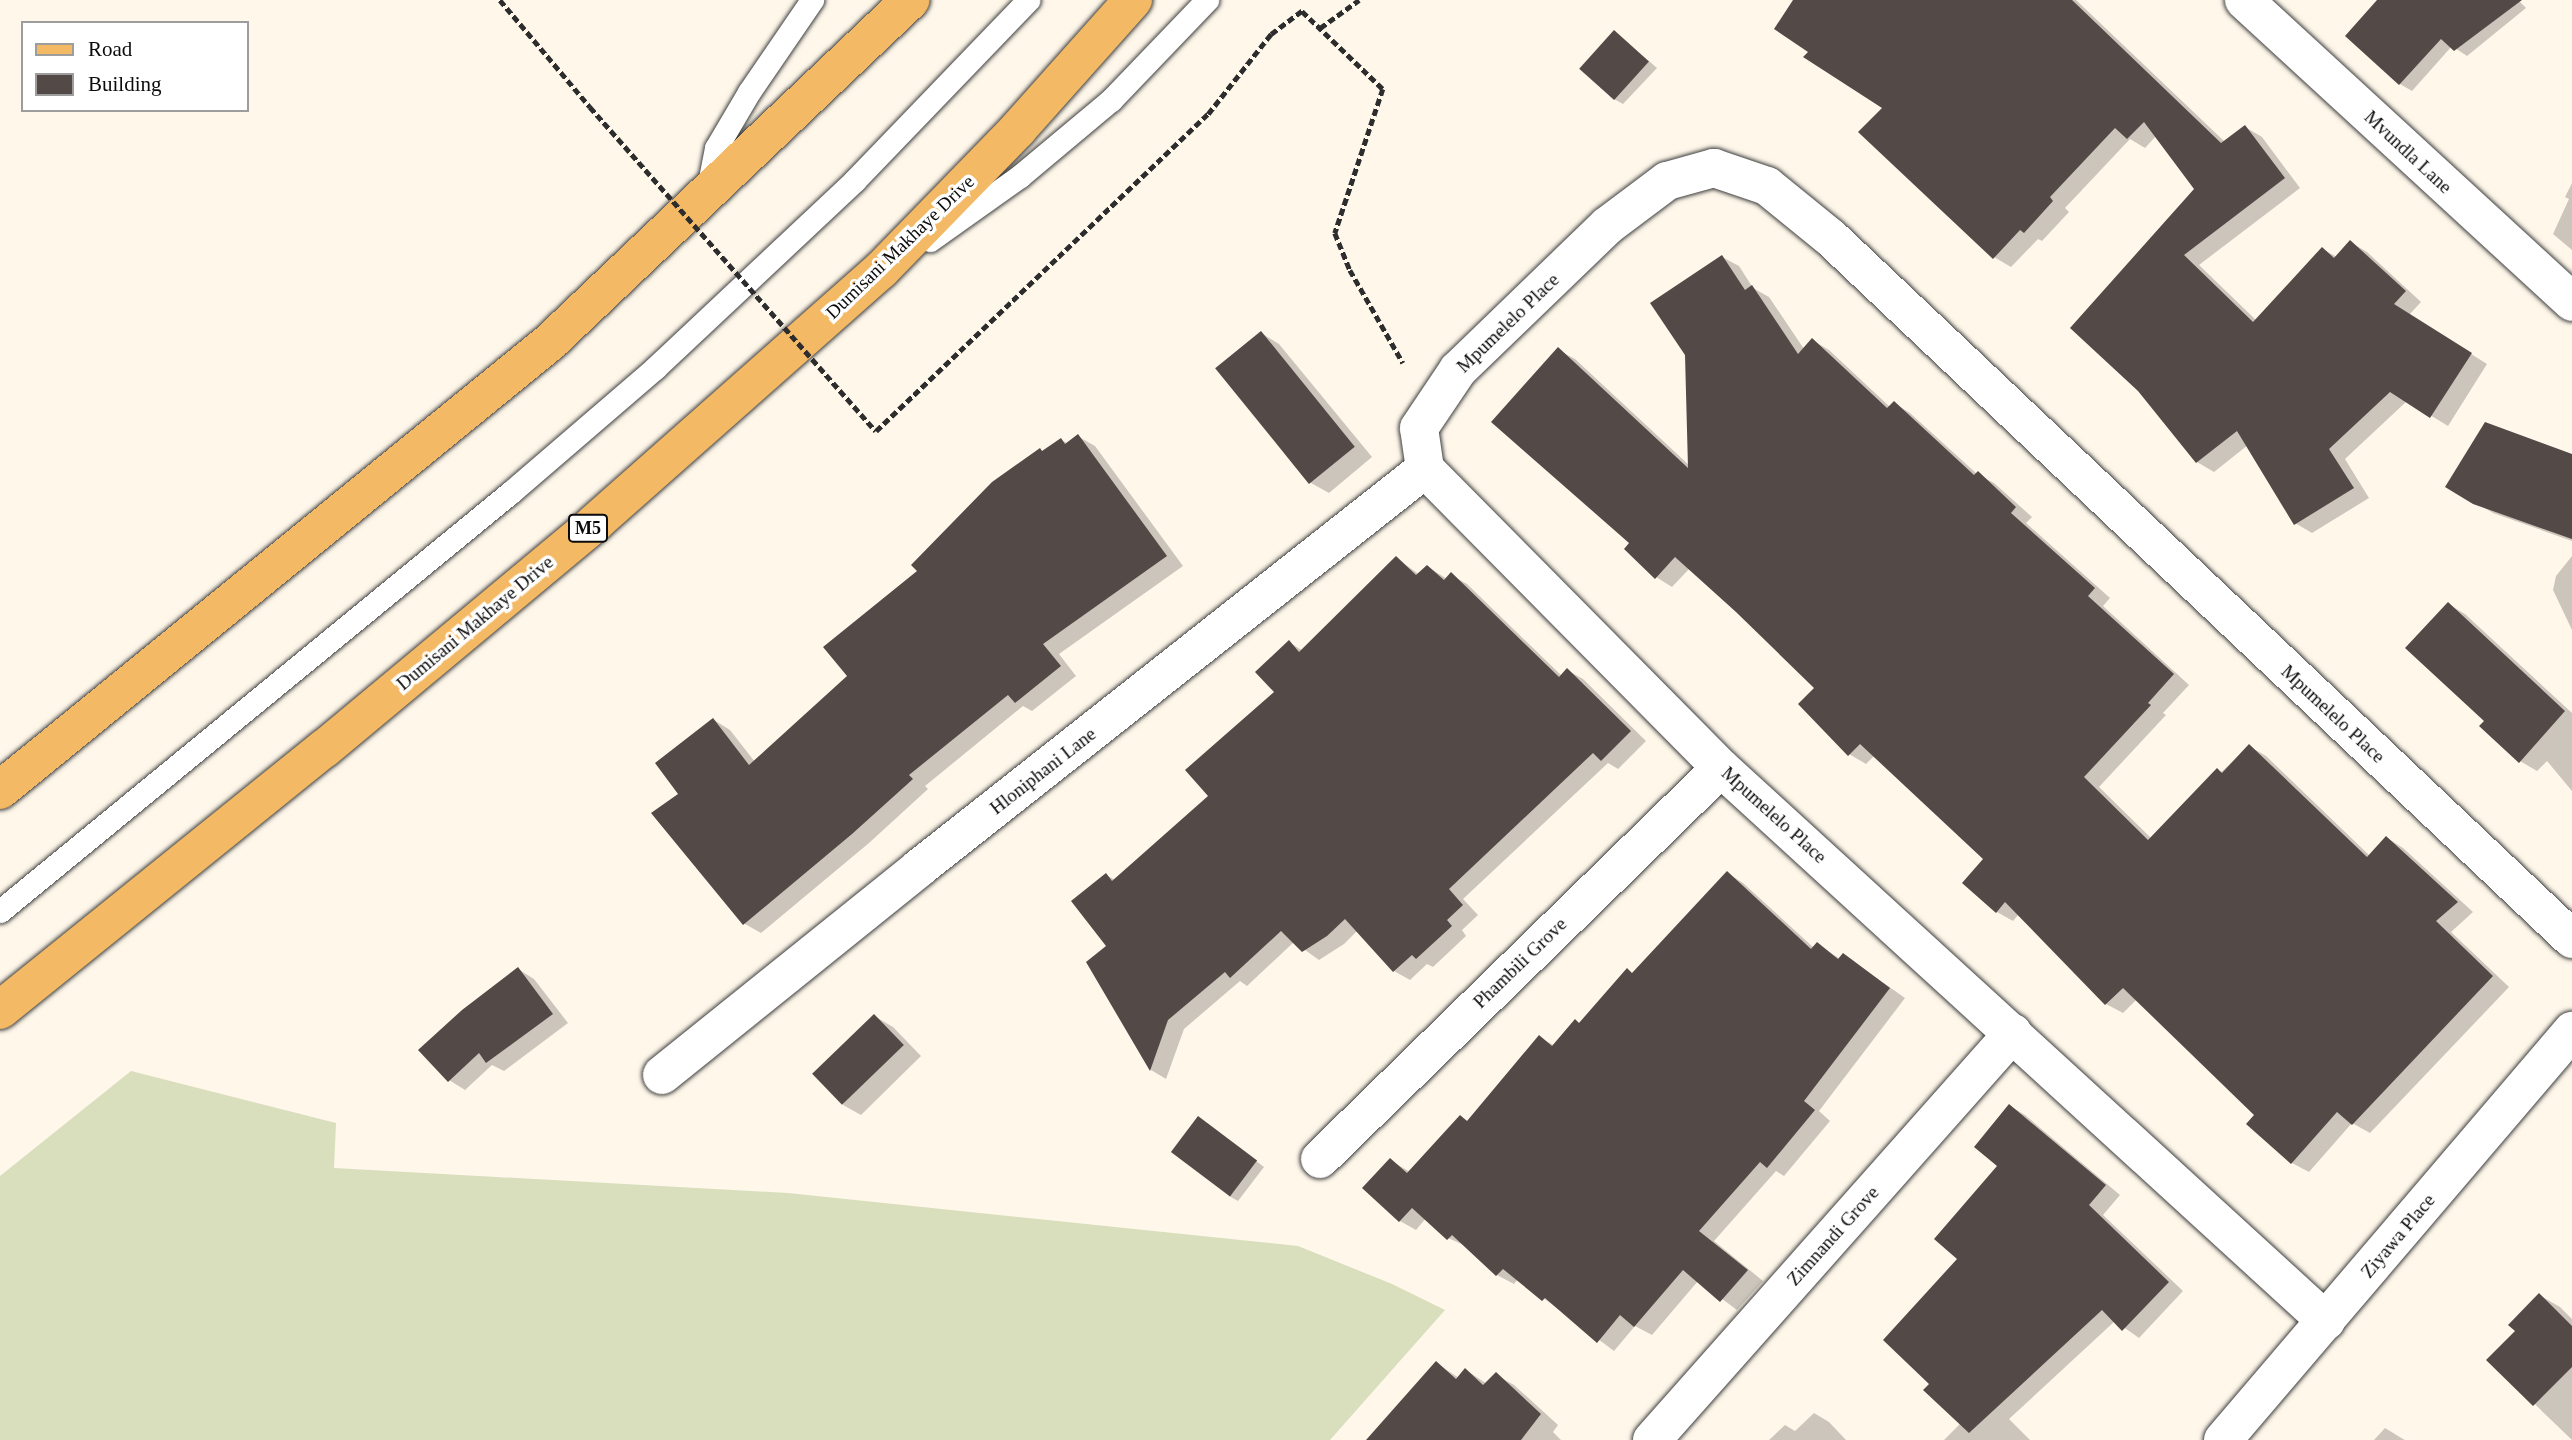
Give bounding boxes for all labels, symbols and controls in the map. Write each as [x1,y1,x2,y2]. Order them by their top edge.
legend [21,21,248,112]
text: Road [88,37,132,61]
text: Building [88,72,162,96]
street label: Mvundla Lane [2360,106,2456,198]
street label: Dumisani Makhaye Drive [821,170,979,324]
street label: Mpumelelo Place [1452,268,1564,378]
road number: M5 [567,514,609,542]
street label: Dumisani Makhaye Drive [392,551,558,695]
street label: Mpumelelo Place [2276,660,2390,768]
street label: Hloniphani Lane [985,723,1101,819]
street label: Mpumelelo Place [1717,762,1831,868]
street label: Phambili Grove [1469,913,1571,1013]
street label: Zimnandi Grove [1782,1182,1884,1290]
street label: Ziyawa Place [2356,1189,2440,1283]

